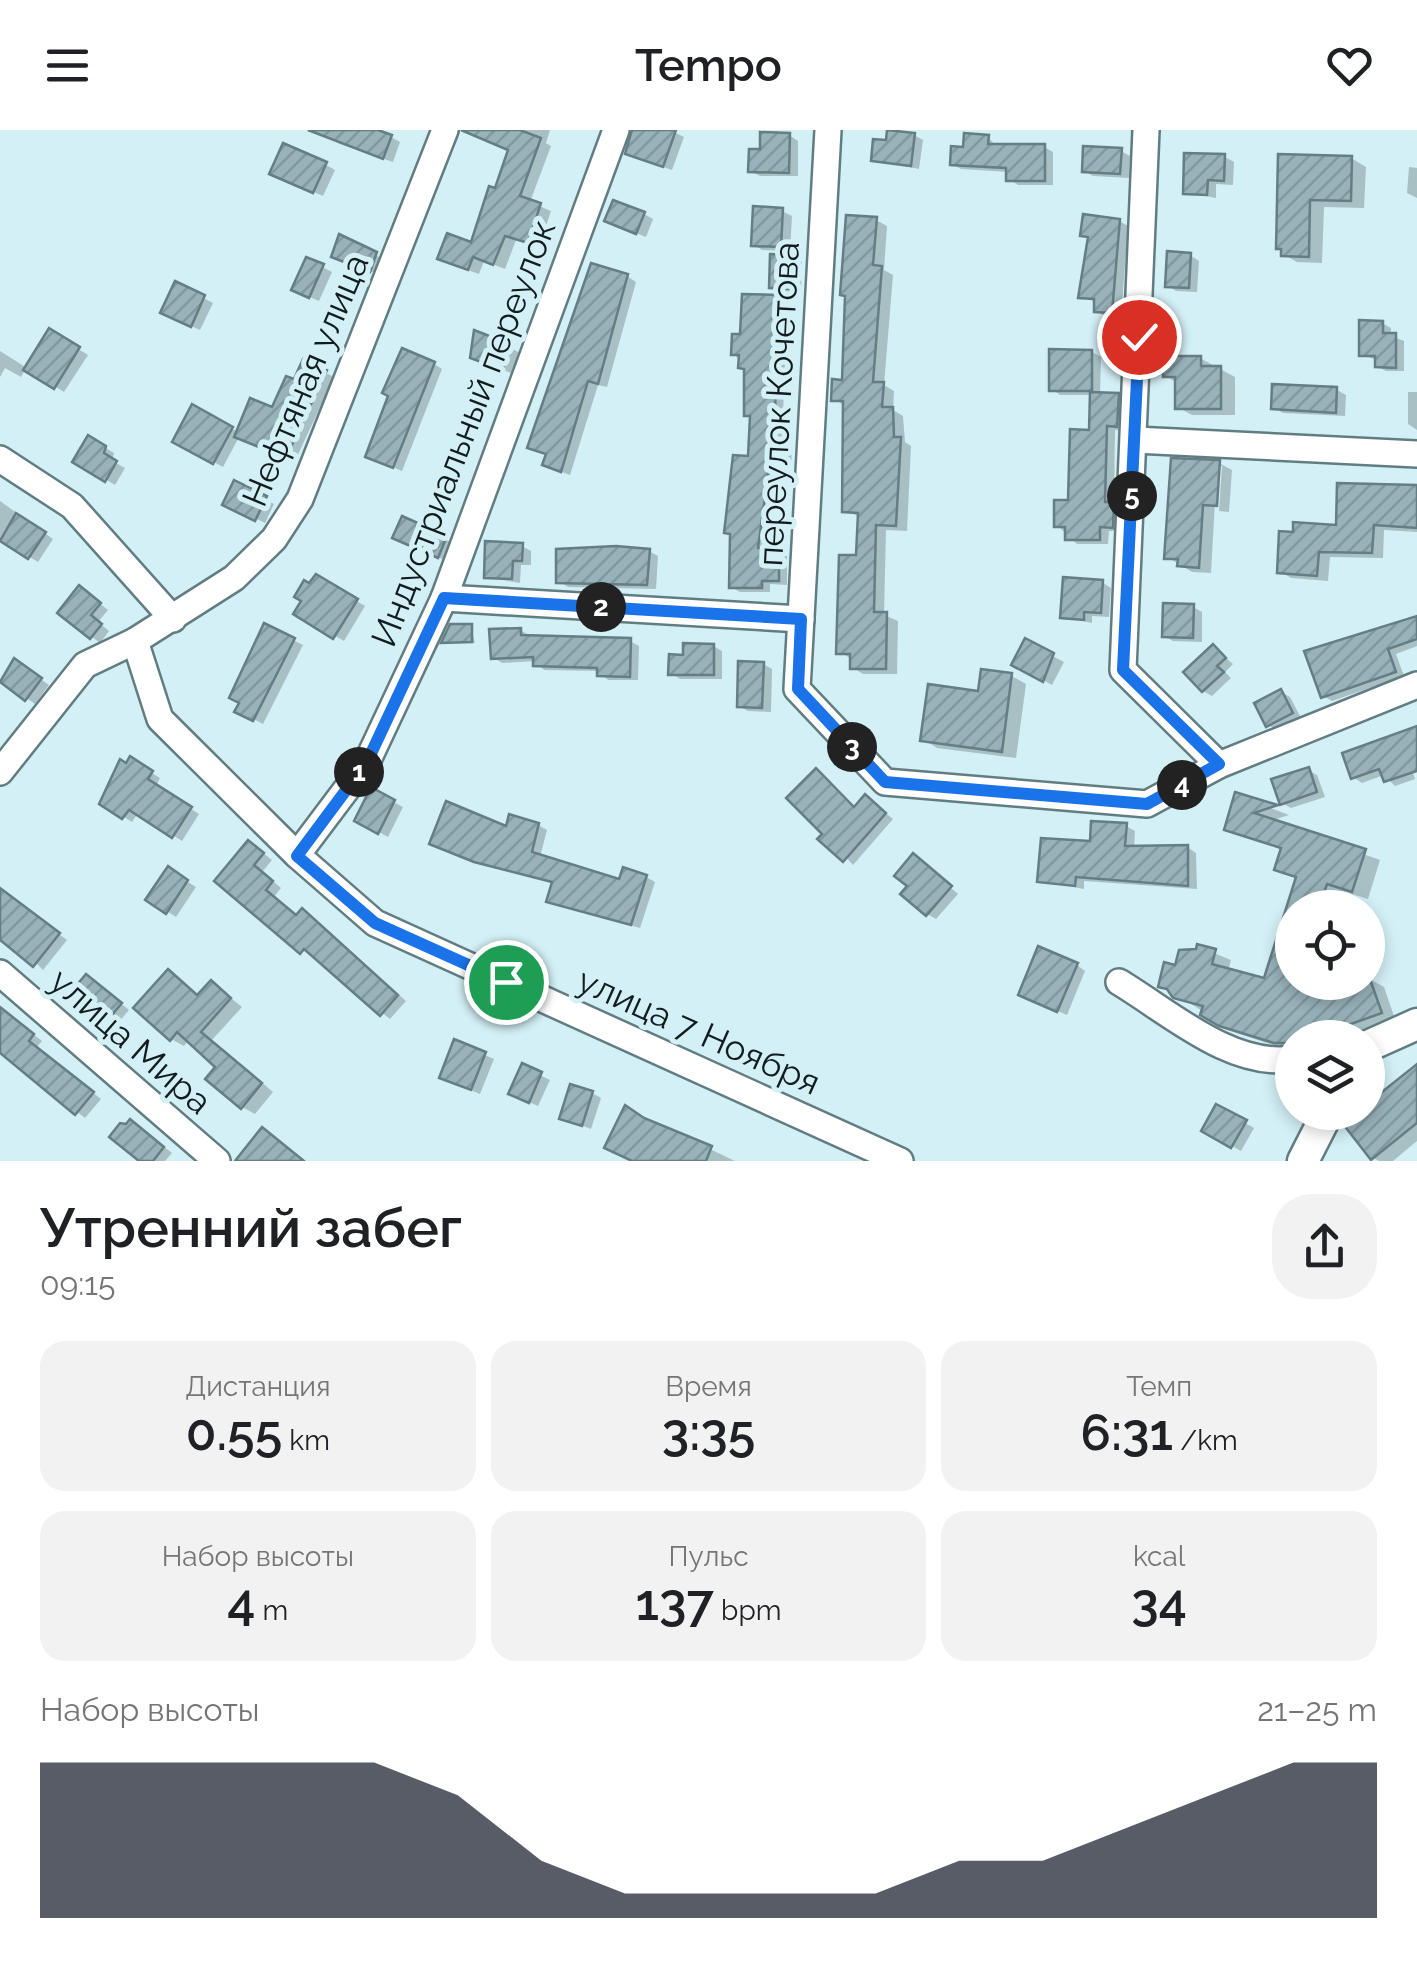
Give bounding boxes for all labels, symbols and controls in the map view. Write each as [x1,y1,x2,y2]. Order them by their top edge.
icon: menu [40,38,95,93]
icon: heart [1322,38,1377,93]
text: Tempo [635,39,782,92]
street label: Индустриальный переулок [363,214,563,652]
street label: переулок Кочетова [749,241,807,567]
street label: Нефтяная улица [233,248,377,512]
pin [1097,295,1182,380]
icon: check [1112,310,1167,365]
pin: 5 [1107,471,1157,521]
text: 5 [1124,479,1140,512]
pin: 2 [576,582,626,632]
text: 2 [593,590,609,623]
pin: 3 [827,722,877,772]
text: 3 [844,730,860,763]
pin: 1 [334,747,384,797]
text: 1 [352,755,366,788]
pin: 4 [1157,760,1207,810]
text: 4 [1174,768,1190,801]
map controls [1275,890,1385,1130]
button: locate [1275,890,1385,1000]
pin [464,940,549,1025]
icon: arrive [479,955,534,1010]
street label: улица 7 Ноября [571,959,827,1103]
street label: улица Мира [42,960,220,1122]
button: layers [1275,1020,1385,1130]
button: share [1272,1194,1377,1299]
text: Утренний забег [40,1195,462,1260]
text: 09:15 [40,1265,116,1302]
text: Дистанция [185,1370,330,1403]
text: Время [665,1370,752,1403]
text: Темп [1126,1370,1192,1403]
text: 0.55 [186,1403,282,1462]
text: 3:35 [662,1403,755,1462]
text: 6:31 [1081,1403,1173,1462]
text: km [282,1424,330,1457]
text: /km [1173,1424,1238,1457]
text: Набор высоты [162,1540,354,1573]
text: Пульс [668,1540,749,1573]
text: kcal [1133,1540,1185,1573]
text: 4 [227,1573,255,1632]
text: 137 [636,1573,714,1632]
text: 34 [1131,1573,1187,1632]
text: m [255,1594,288,1627]
text: bpm [714,1594,781,1627]
text: Набор высоты [40,1691,260,1728]
text: 21–25 m [1257,1691,1377,1728]

